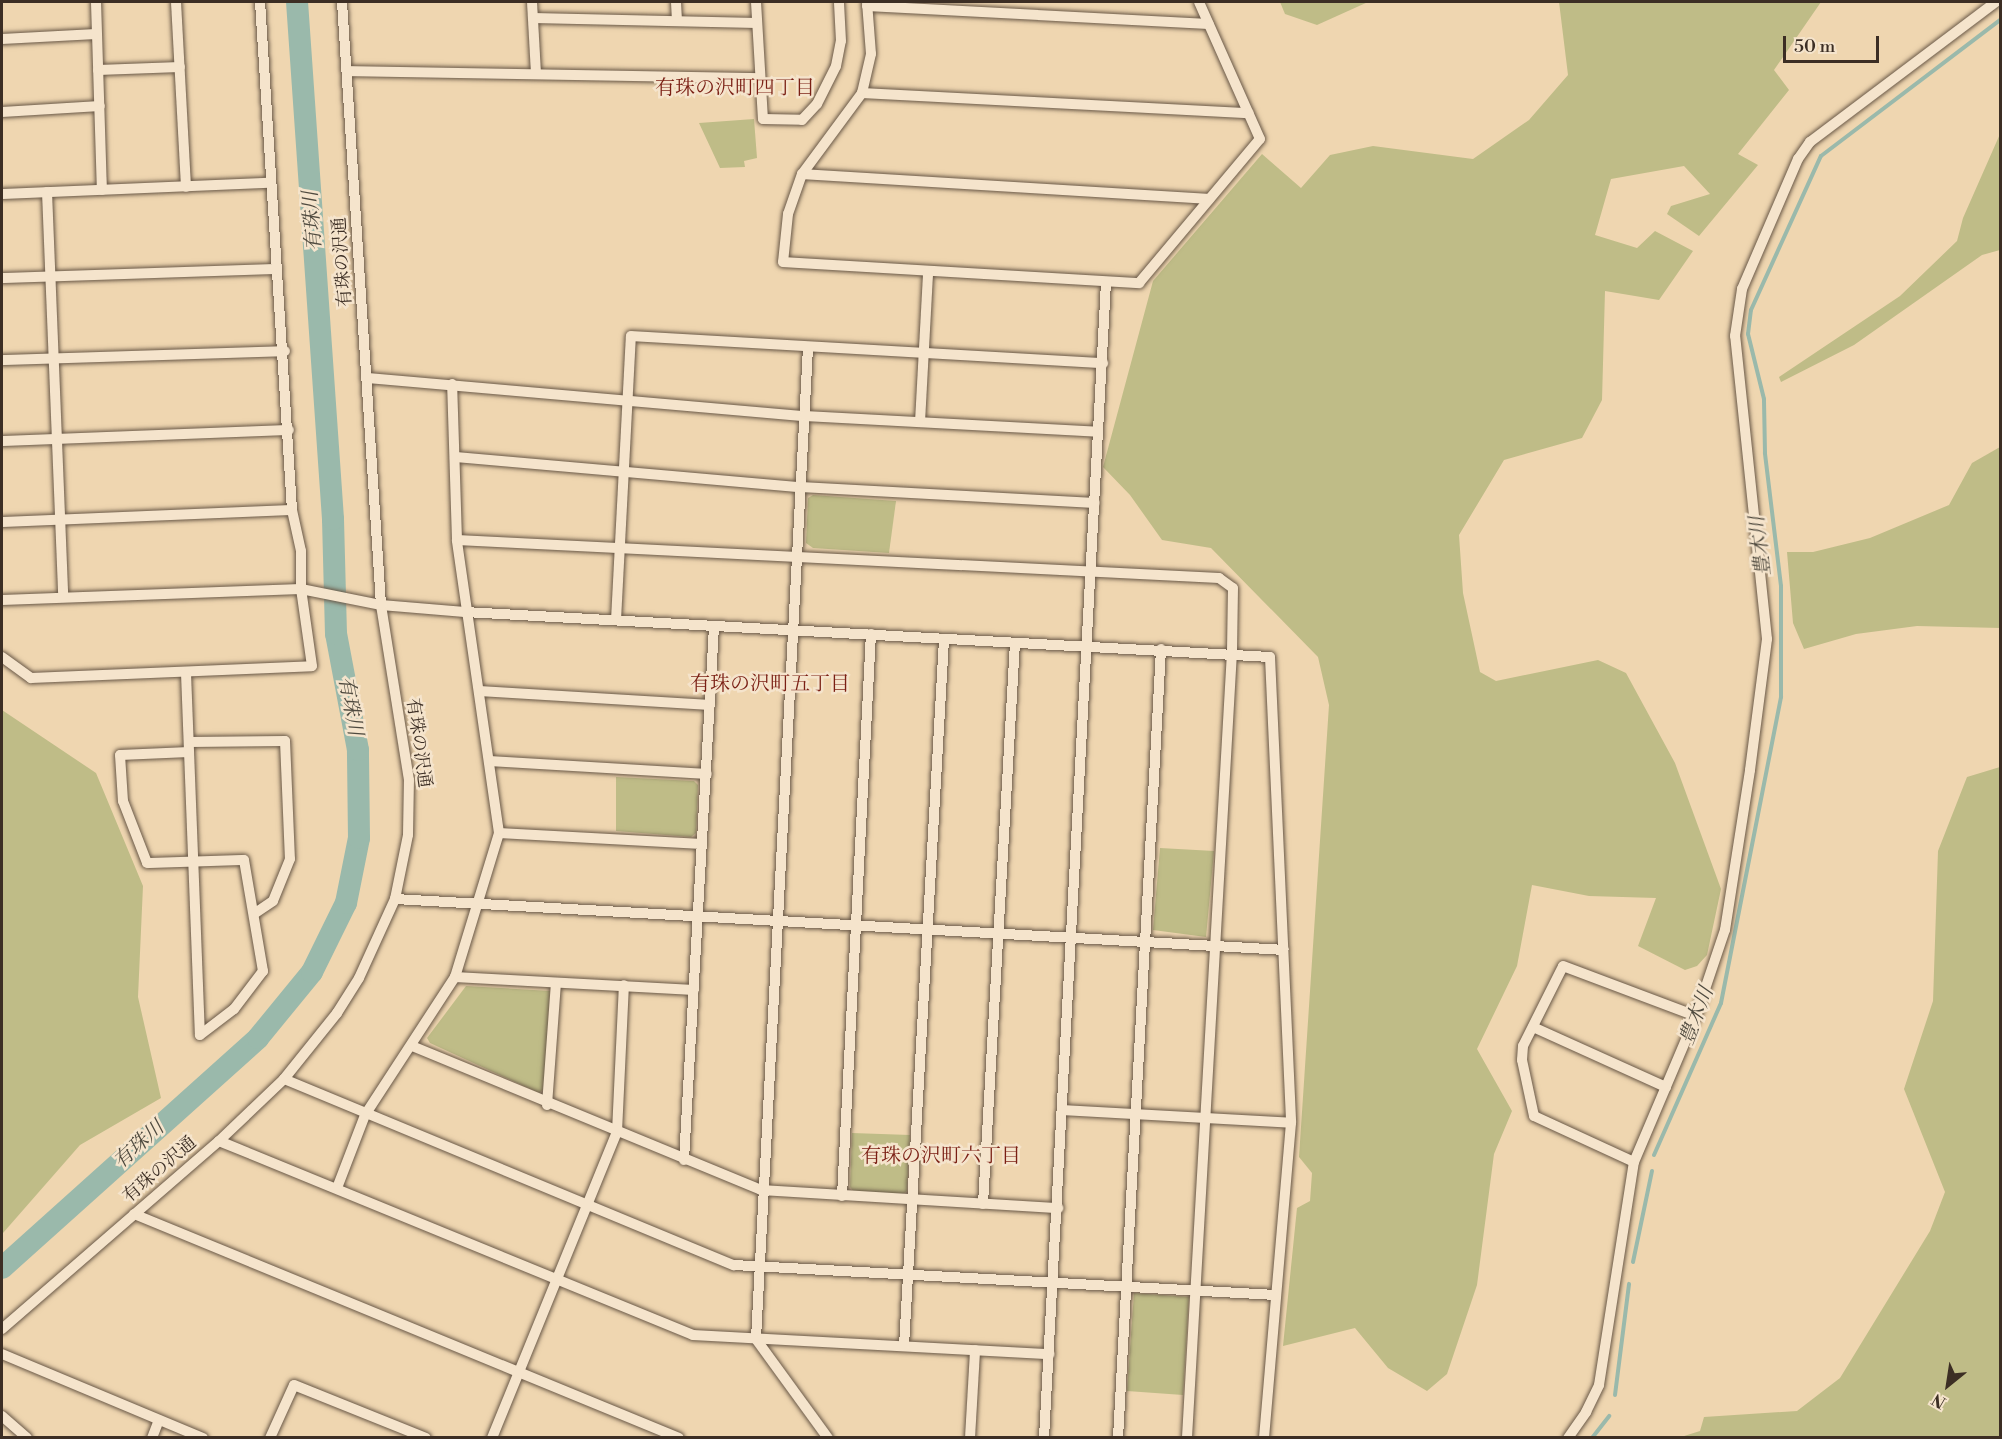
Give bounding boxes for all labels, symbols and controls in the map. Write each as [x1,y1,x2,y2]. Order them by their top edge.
scale bar [1786,24,1882,62]
text: 50 m [1794,35,1835,58]
district label: 有珠の沢町四丁目 [655,76,815,100]
water label: 有珠川 [299,190,327,252]
street label: 有珠の沢通 [329,216,357,308]
water label: 豊木川 [1745,515,1777,577]
district label: 有珠の沢町五丁目 [690,672,850,696]
water label: 有珠川 [333,674,367,738]
street label: 有珠の沢通 [401,697,435,789]
water label: 豊木川 [1675,984,1719,1048]
water label: 有珠川 [109,1116,169,1174]
street label: 有珠の沢通 [119,1132,201,1208]
district label: 有珠の沢町六丁目 [861,1144,1021,1168]
north arrow [1918,1355,1978,1415]
text: N [1929,1389,1949,1412]

